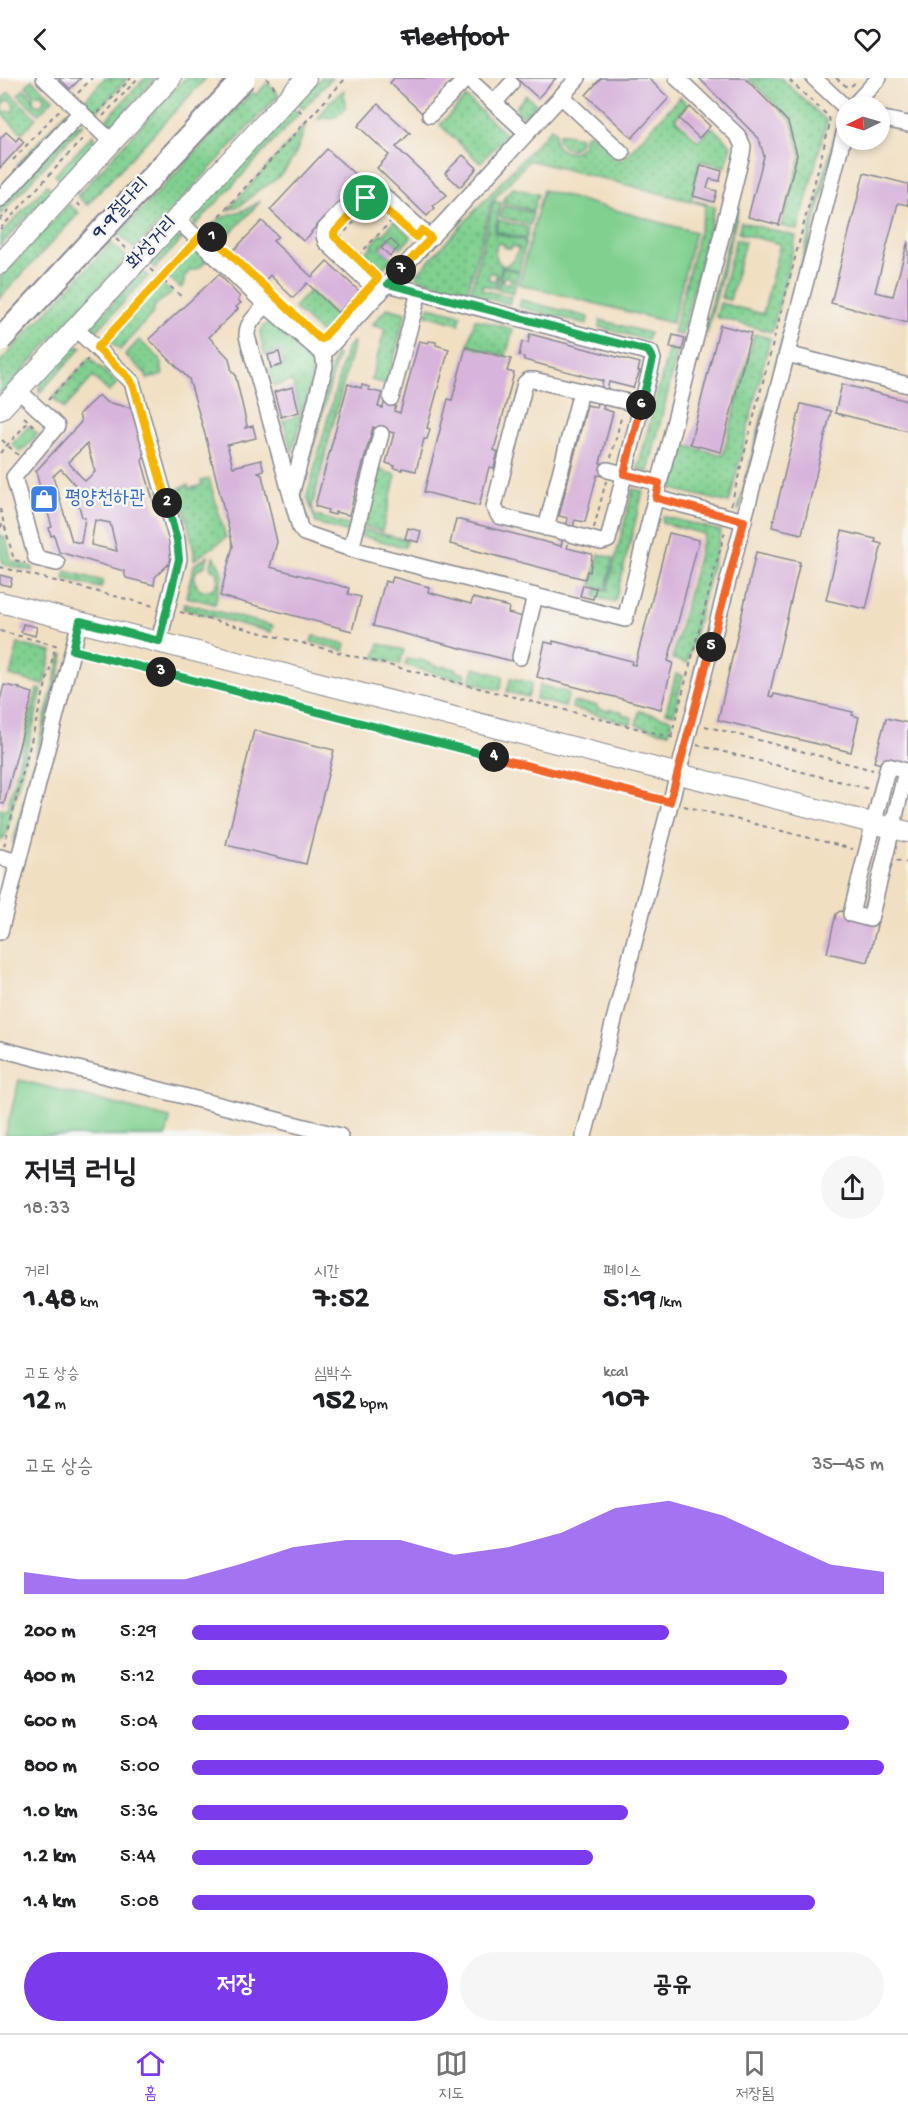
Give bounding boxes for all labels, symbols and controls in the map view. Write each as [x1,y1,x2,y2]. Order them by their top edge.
icon: back [24,23,57,56]
text: Fleetfoot [401,23,507,55]
icon: heart [851,23,884,56]
north arrow [836,96,890,150]
map controls [836,96,890,150]
pin [340,172,391,223]
street label: 9·9절다리 [87,174,156,245]
icon: arrive [349,181,382,214]
street label: 화성거리 [123,213,183,275]
pin: 1 [197,222,227,252]
text: 1 [209,227,215,246]
pin: 7 [386,255,416,285]
text: 7 [397,260,405,279]
pin: 6 [626,390,656,420]
text: 6 [637,395,645,414]
shop icon: 평양천하관 [28,483,60,515]
place label: 평양천하관 [65,488,145,511]
pin: 2 [152,488,182,518]
text: 2 [163,493,171,512]
pin: 5 [696,632,726,662]
text: 5 [707,637,715,656]
pin: 3 [146,657,176,687]
text: 3 [157,662,165,681]
pin: 4 [479,742,509,772]
text: 4 [490,747,498,766]
text: 저녁 러닝 [24,1156,138,1194]
button: share [821,1156,884,1219]
text: 18:33 [24,1198,70,1221]
text: 거리 [24,1264,50,1283]
text: 시간 [314,1264,339,1283]
text: 페이스 [603,1264,642,1283]
text: 1.48 [24,1283,76,1318]
text: 7:52 [314,1283,369,1318]
text: 5:19 [603,1283,656,1318]
text: km [76,1294,98,1313]
text: /km [656,1294,682,1313]
text: kcal [603,1364,628,1383]
text: 고도 상승 [24,1366,79,1385]
text: 심박수 [314,1366,352,1385]
text: 107 [603,1383,648,1418]
text: 12 [24,1385,51,1420]
text: 152 [314,1385,356,1420]
text: m [51,1396,66,1415]
text: bpm [356,1396,388,1415]
text: 35–45 m [812,1454,884,1477]
text: 고도 상승 [24,1457,93,1480]
text: 200 m [24,1621,75,1644]
text: 5:29 [120,1621,157,1644]
text: 400 m [24,1666,75,1689]
text: 5:12 [120,1666,155,1689]
text: 600 m [24,1711,76,1734]
text: 5:04 [120,1711,158,1734]
text: 800 m [24,1756,77,1779]
text: 5:00 [120,1756,160,1779]
text: 1.0 km [24,1801,78,1824]
text: 5:36 [120,1801,157,1824]
text: 1.2 km [24,1846,76,1869]
text: 5:44 [120,1846,156,1869]
text: 1.4 km [24,1891,76,1914]
text: 5:08 [120,1891,159,1914]
button: 저장 [24,1952,448,2021]
button: 공유 [460,1952,884,2021]
tab: 홈 [134,2047,167,2105]
tab: 지도 [435,2047,468,2105]
tab: 저장됨 [735,2047,774,2105]

